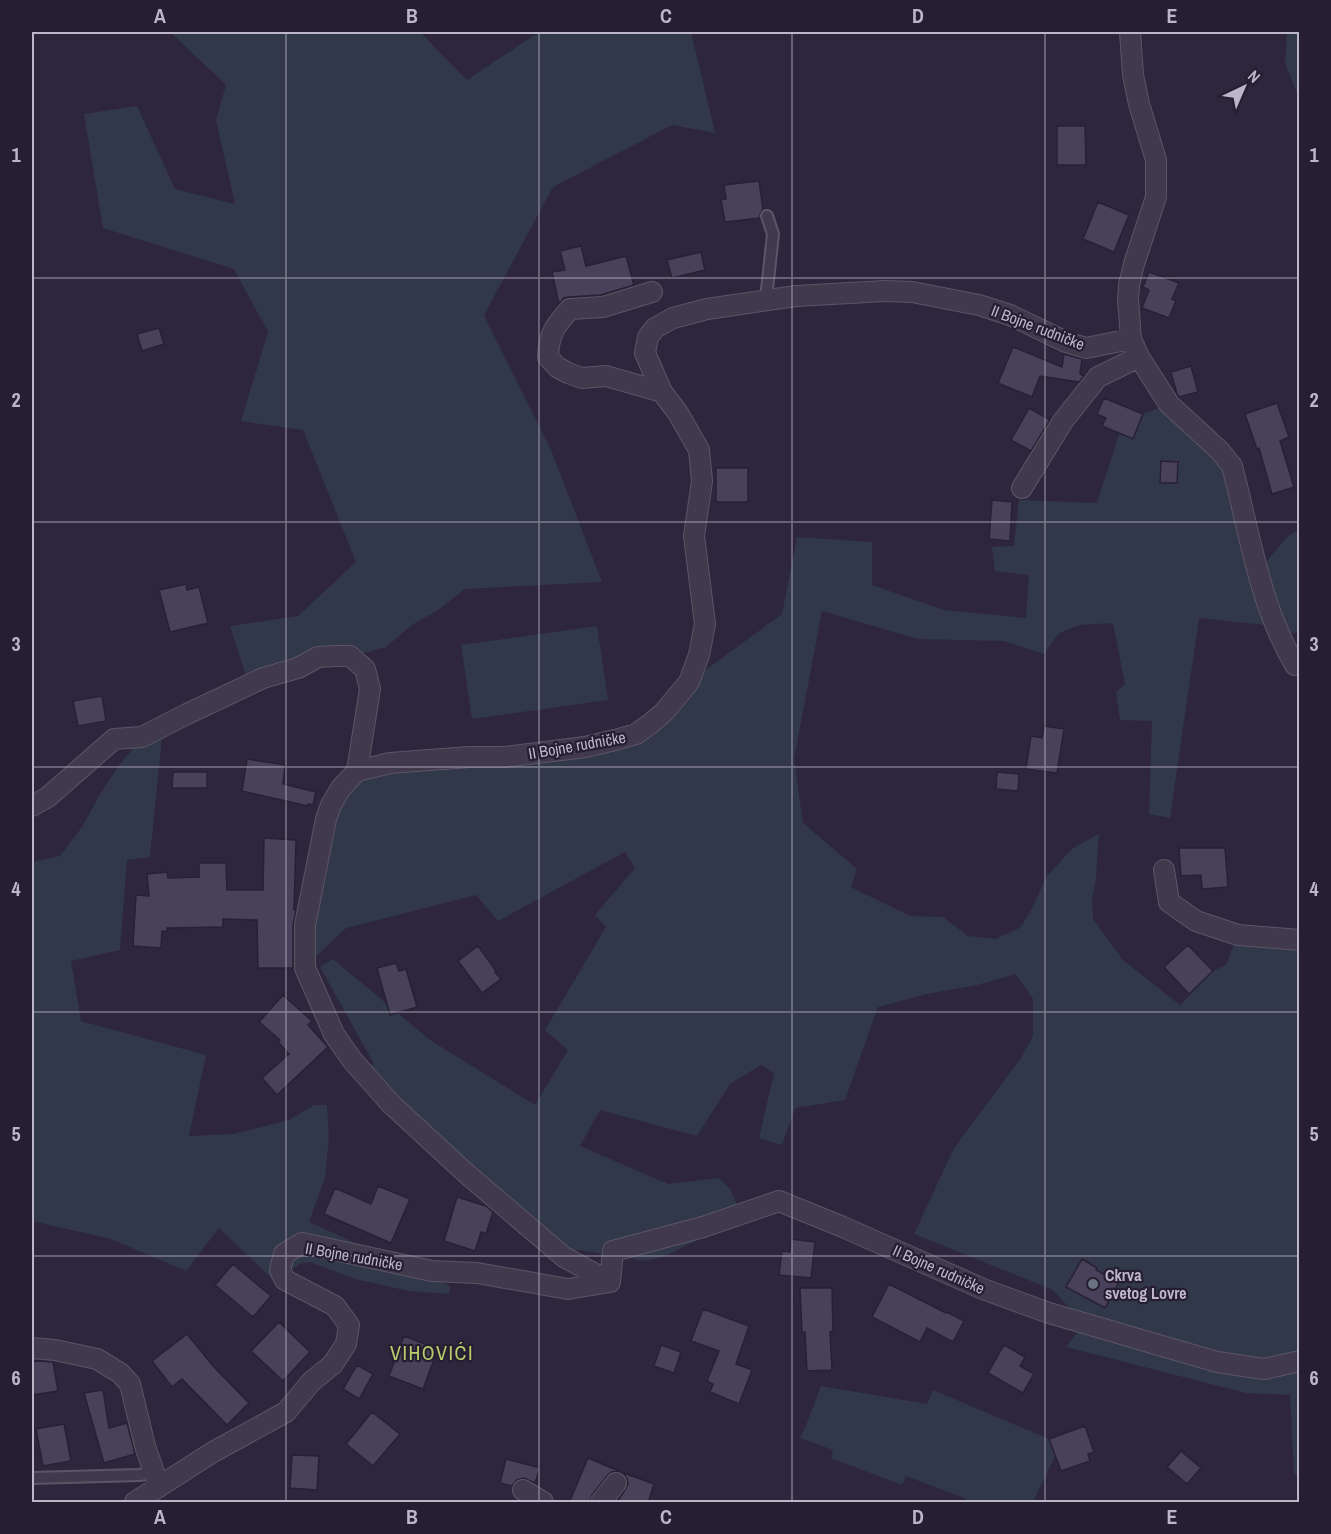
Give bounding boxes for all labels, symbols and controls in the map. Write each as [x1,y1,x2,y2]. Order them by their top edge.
text: A [154,2,166,29]
text: B [406,2,418,29]
text: C [660,2,672,29]
text: D [912,2,924,29]
text: E [1167,2,1178,29]
north arrow [1214,57,1274,117]
text: N [1243,65,1265,87]
text: 1 [11,141,21,168]
text: 1 [1309,141,1319,168]
street label: II Bojne rudničke [988,299,1088,355]
text: 2 [11,386,21,413]
text: 2 [1309,386,1319,413]
text: 3 [11,630,21,657]
text: 3 [1309,630,1319,657]
street label: II Bojne rudničke [527,726,627,764]
text: 4 [11,875,21,902]
text: 4 [1309,875,1319,902]
text: 5 [11,1120,21,1147]
text: 5 [1309,1120,1319,1147]
street label: II Bojne rudničke [304,1237,404,1275]
street label: II Bojne rudničke [890,1239,988,1299]
place label: Ckrva svetog Lovre [1105,1264,1187,1304]
marker: Ckrva svetog Lovre [1086,1277,1100,1291]
district label: VIHOVIĆI [390,1339,474,1366]
text: 6 [11,1364,21,1391]
text: 6 [1309,1364,1319,1391]
text: A [154,1503,166,1530]
text: B [406,1503,418,1530]
text: C [660,1503,672,1530]
text: D [912,1503,924,1530]
text: E [1167,1503,1178,1530]

